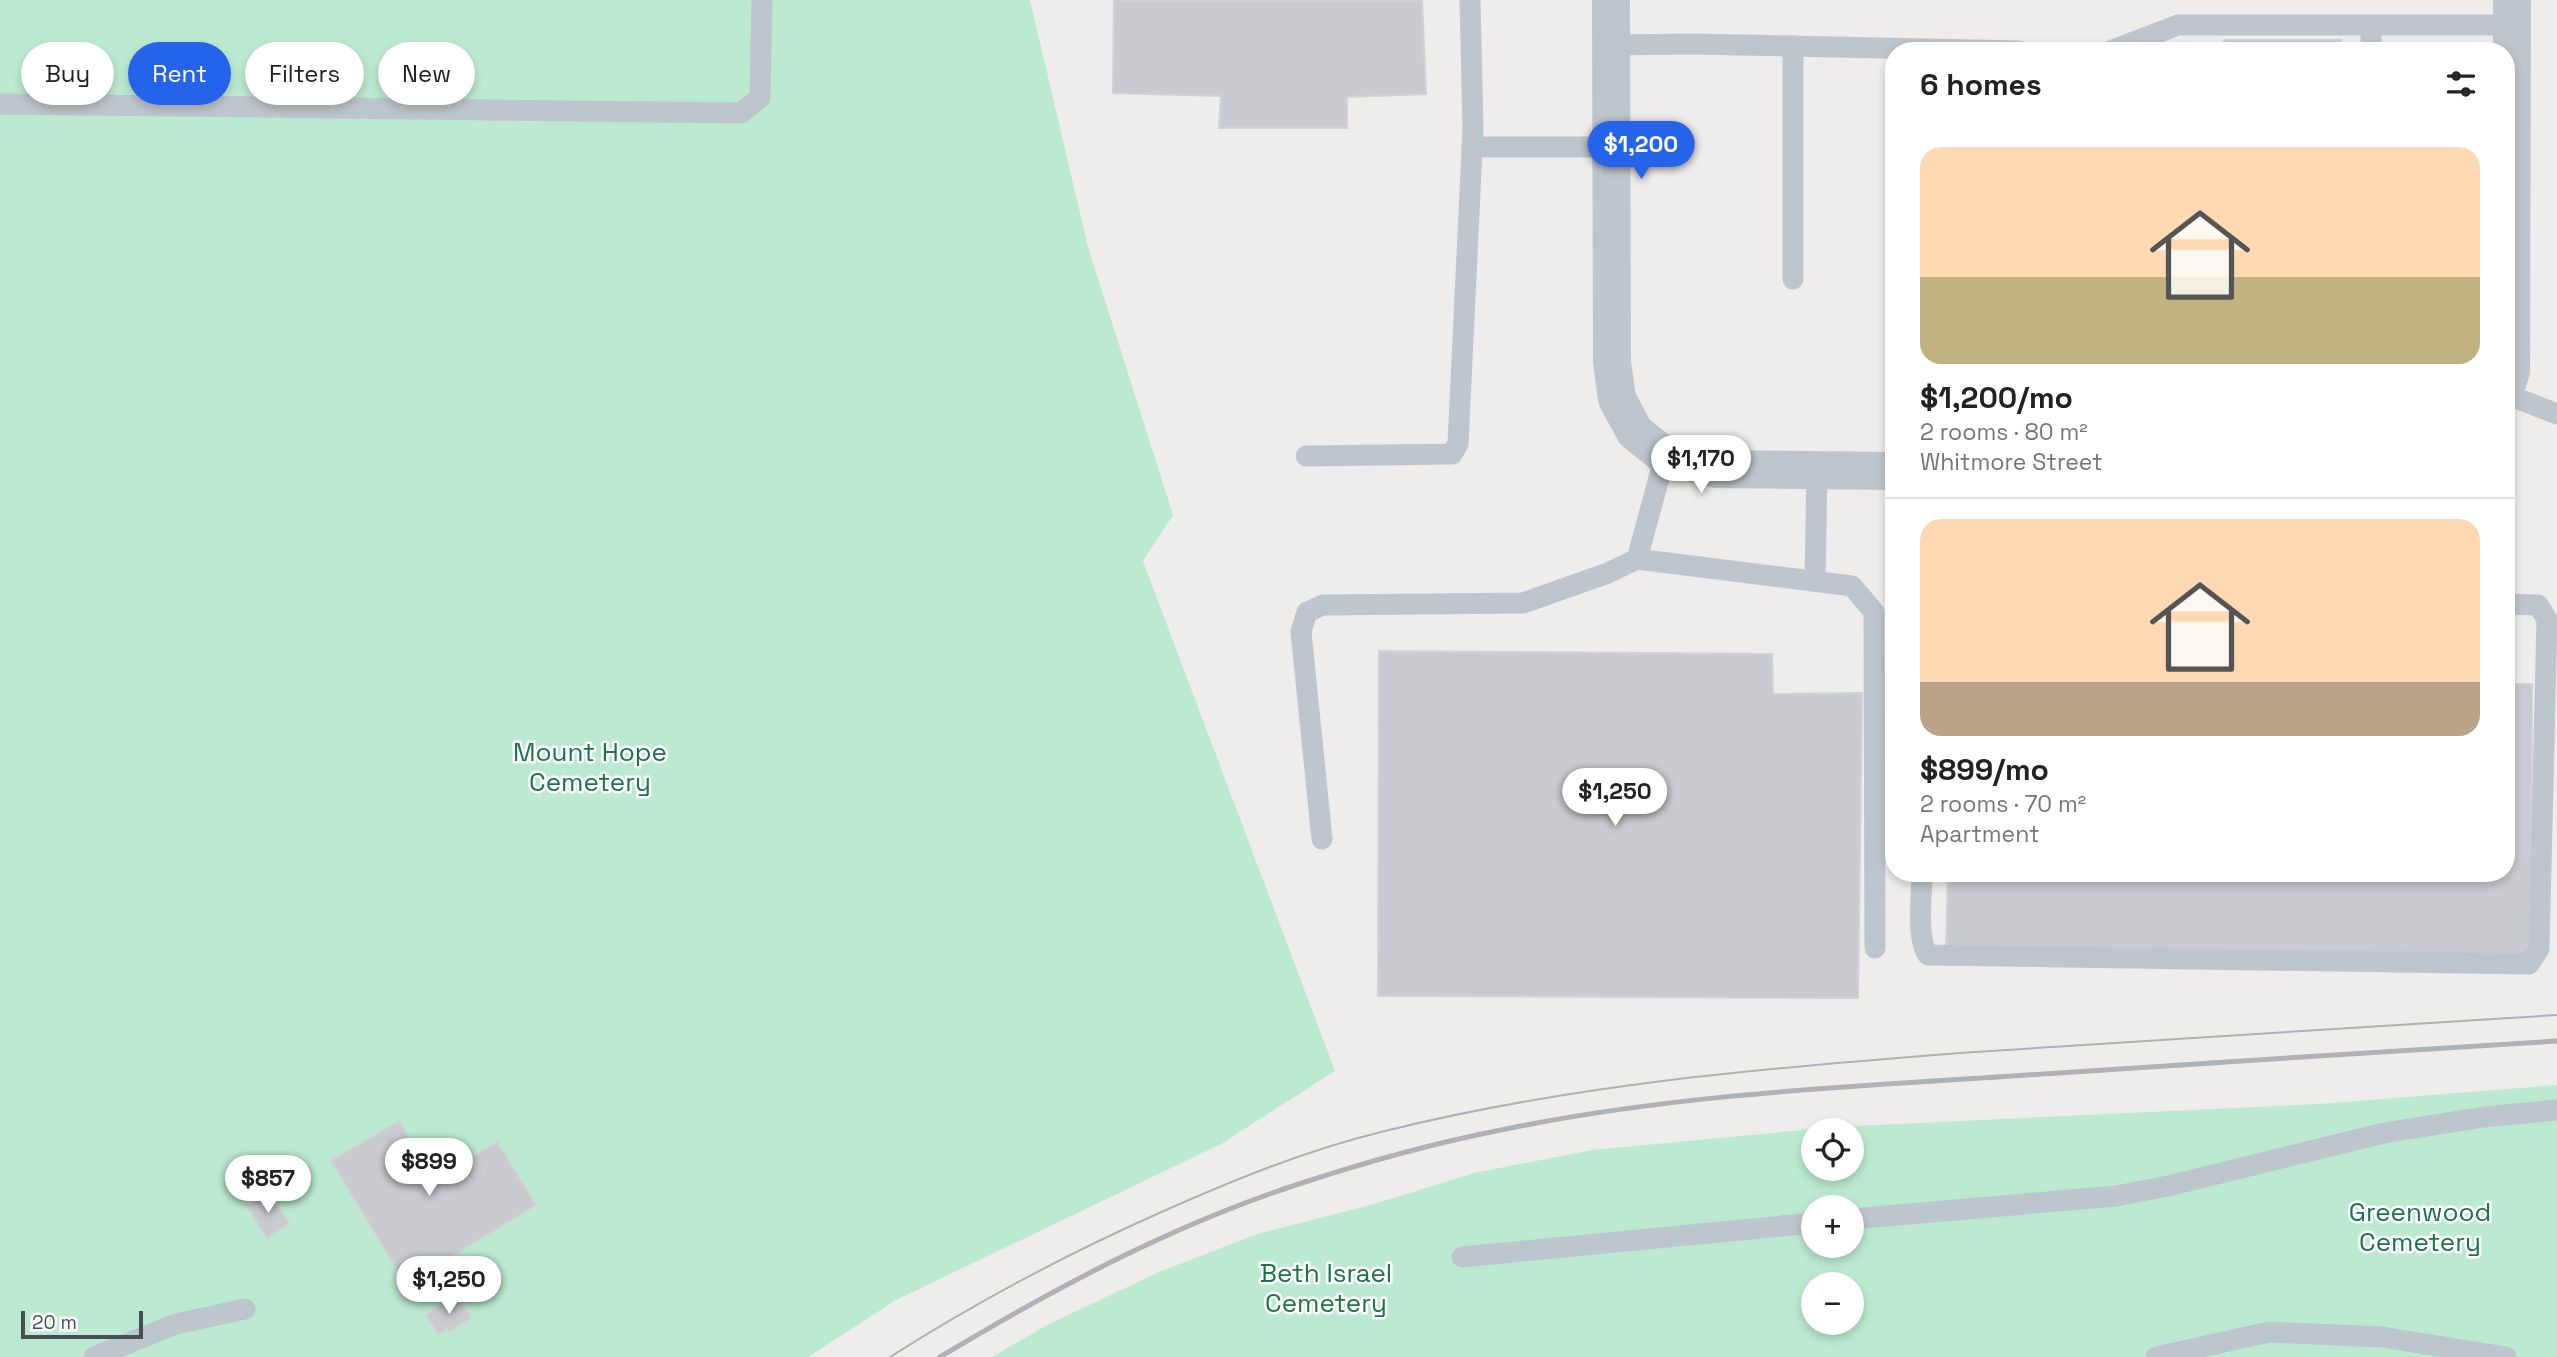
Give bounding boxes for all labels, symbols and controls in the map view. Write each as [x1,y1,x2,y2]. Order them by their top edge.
chip: Buy [21,42,114,105]
chip: Rent [128,42,231,105]
chip: Filters [245,42,364,105]
chip: New [378,42,475,105]
text: 6 homes [1920,65,2042,104]
icon: filters [2442,65,2480,103]
pin: $1,200 [1584,122,1698,181]
text: $1,200 [1604,129,1678,159]
icon: home [2137,192,2263,318]
text: $1,200/mo [1920,378,2073,417]
text: 2 rooms · 80 m² [1920,417,2088,447]
pin: $1,170 [1644,435,1758,495]
text: $1,170 [1667,443,1735,473]
text: Whitmore Street [1920,447,2103,477]
icon: home [2137,564,2263,690]
park label: Mount Hope Cemetery [513,735,667,799]
text: $899/mo [1920,750,2049,789]
pin: $1,250 [1558,768,1672,828]
text: $1,250 [1578,776,1652,806]
text: 2 rooms · 70 m² [1920,789,2086,819]
text: Apartment [1920,819,2040,849]
map controls [1801,1118,1864,1335]
button: locate [1801,1118,1864,1181]
pin: $899 [388,1138,470,1198]
text: $899 [401,1146,457,1176]
pin: $857 [227,1156,309,1215]
text: $857 [241,1163,295,1193]
button: + [1801,1195,1864,1258]
park label: Greenwood Cemetery [2349,1195,2491,1259]
pin: $1,250 [392,1256,506,1316]
park label: Beth Israel Cemetery [1260,1256,1392,1320]
text: $1,250 [412,1264,486,1294]
button: − [1801,1272,1864,1335]
scale bar [21,1308,144,1340]
text: 20 m [32,1310,77,1335]

